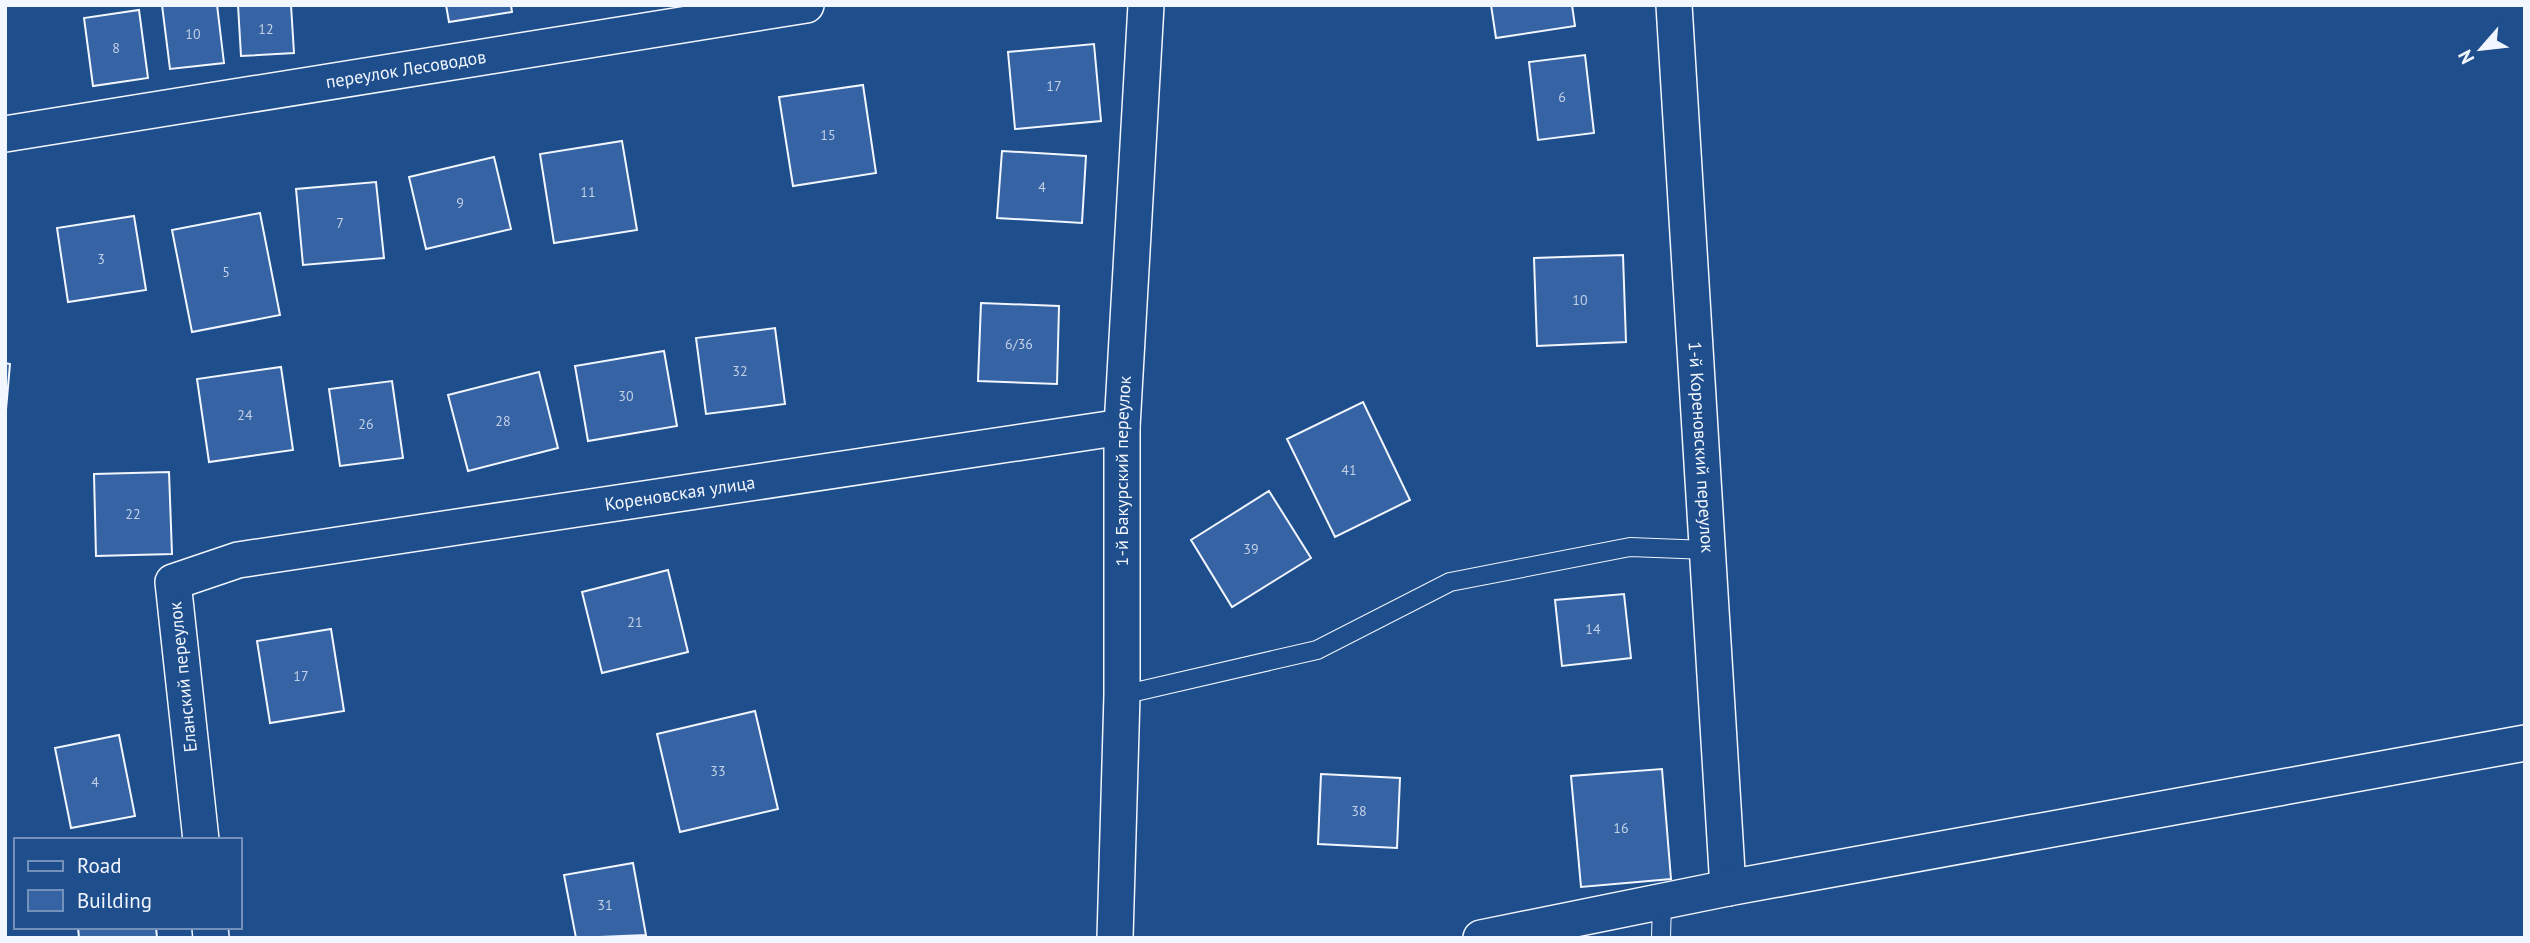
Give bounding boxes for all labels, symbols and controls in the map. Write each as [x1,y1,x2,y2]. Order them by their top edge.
north arrow [2446,14,2516,84]
house number: 12 [258,20,274,38]
house number: 10 [185,25,201,43]
house number: 8 [112,39,120,57]
street label: переулок Лесоводов [324,45,488,93]
text: N [2452,46,2480,68]
house number: 17 [1046,77,1062,95]
house number: 6 [1558,88,1566,106]
house number: 15 [820,126,836,144]
house number: 4 [1038,178,1046,196]
house number: 11 [580,183,596,201]
house number: 9 [456,194,464,212]
house number: 7 [336,214,344,232]
house number: 3 [97,250,105,268]
house number: 5 [222,263,230,281]
house number: 10 [1572,291,1588,309]
house number: 6/36 [1005,335,1033,353]
street label: 1-й Кореновский переулок [1684,341,1720,554]
house number: 32 [732,362,748,380]
street label: 1-й Бакурский переулок [1110,375,1136,566]
house number: 30 [618,387,634,405]
house number: 24 [237,406,253,424]
house number: 28 [495,412,511,430]
house number: 26 [358,415,374,433]
house number: 41 [1341,461,1357,479]
street label: Кореновская улица [603,470,757,516]
house number: 22 [125,505,141,523]
house number: 39 [1243,540,1259,558]
street label: Еланский переулок [163,600,202,754]
house number: 21 [627,613,643,631]
house number: 14 [1585,620,1601,638]
house number: 17 [293,667,309,685]
house number: 33 [710,762,726,780]
house number: 4 [91,773,99,791]
house number: 38 [1351,802,1367,820]
house number: 16 [1613,819,1629,837]
legend [14,838,242,929]
text: Road [77,852,121,879]
text: Building [77,887,152,914]
house number: 31 [597,896,613,914]

